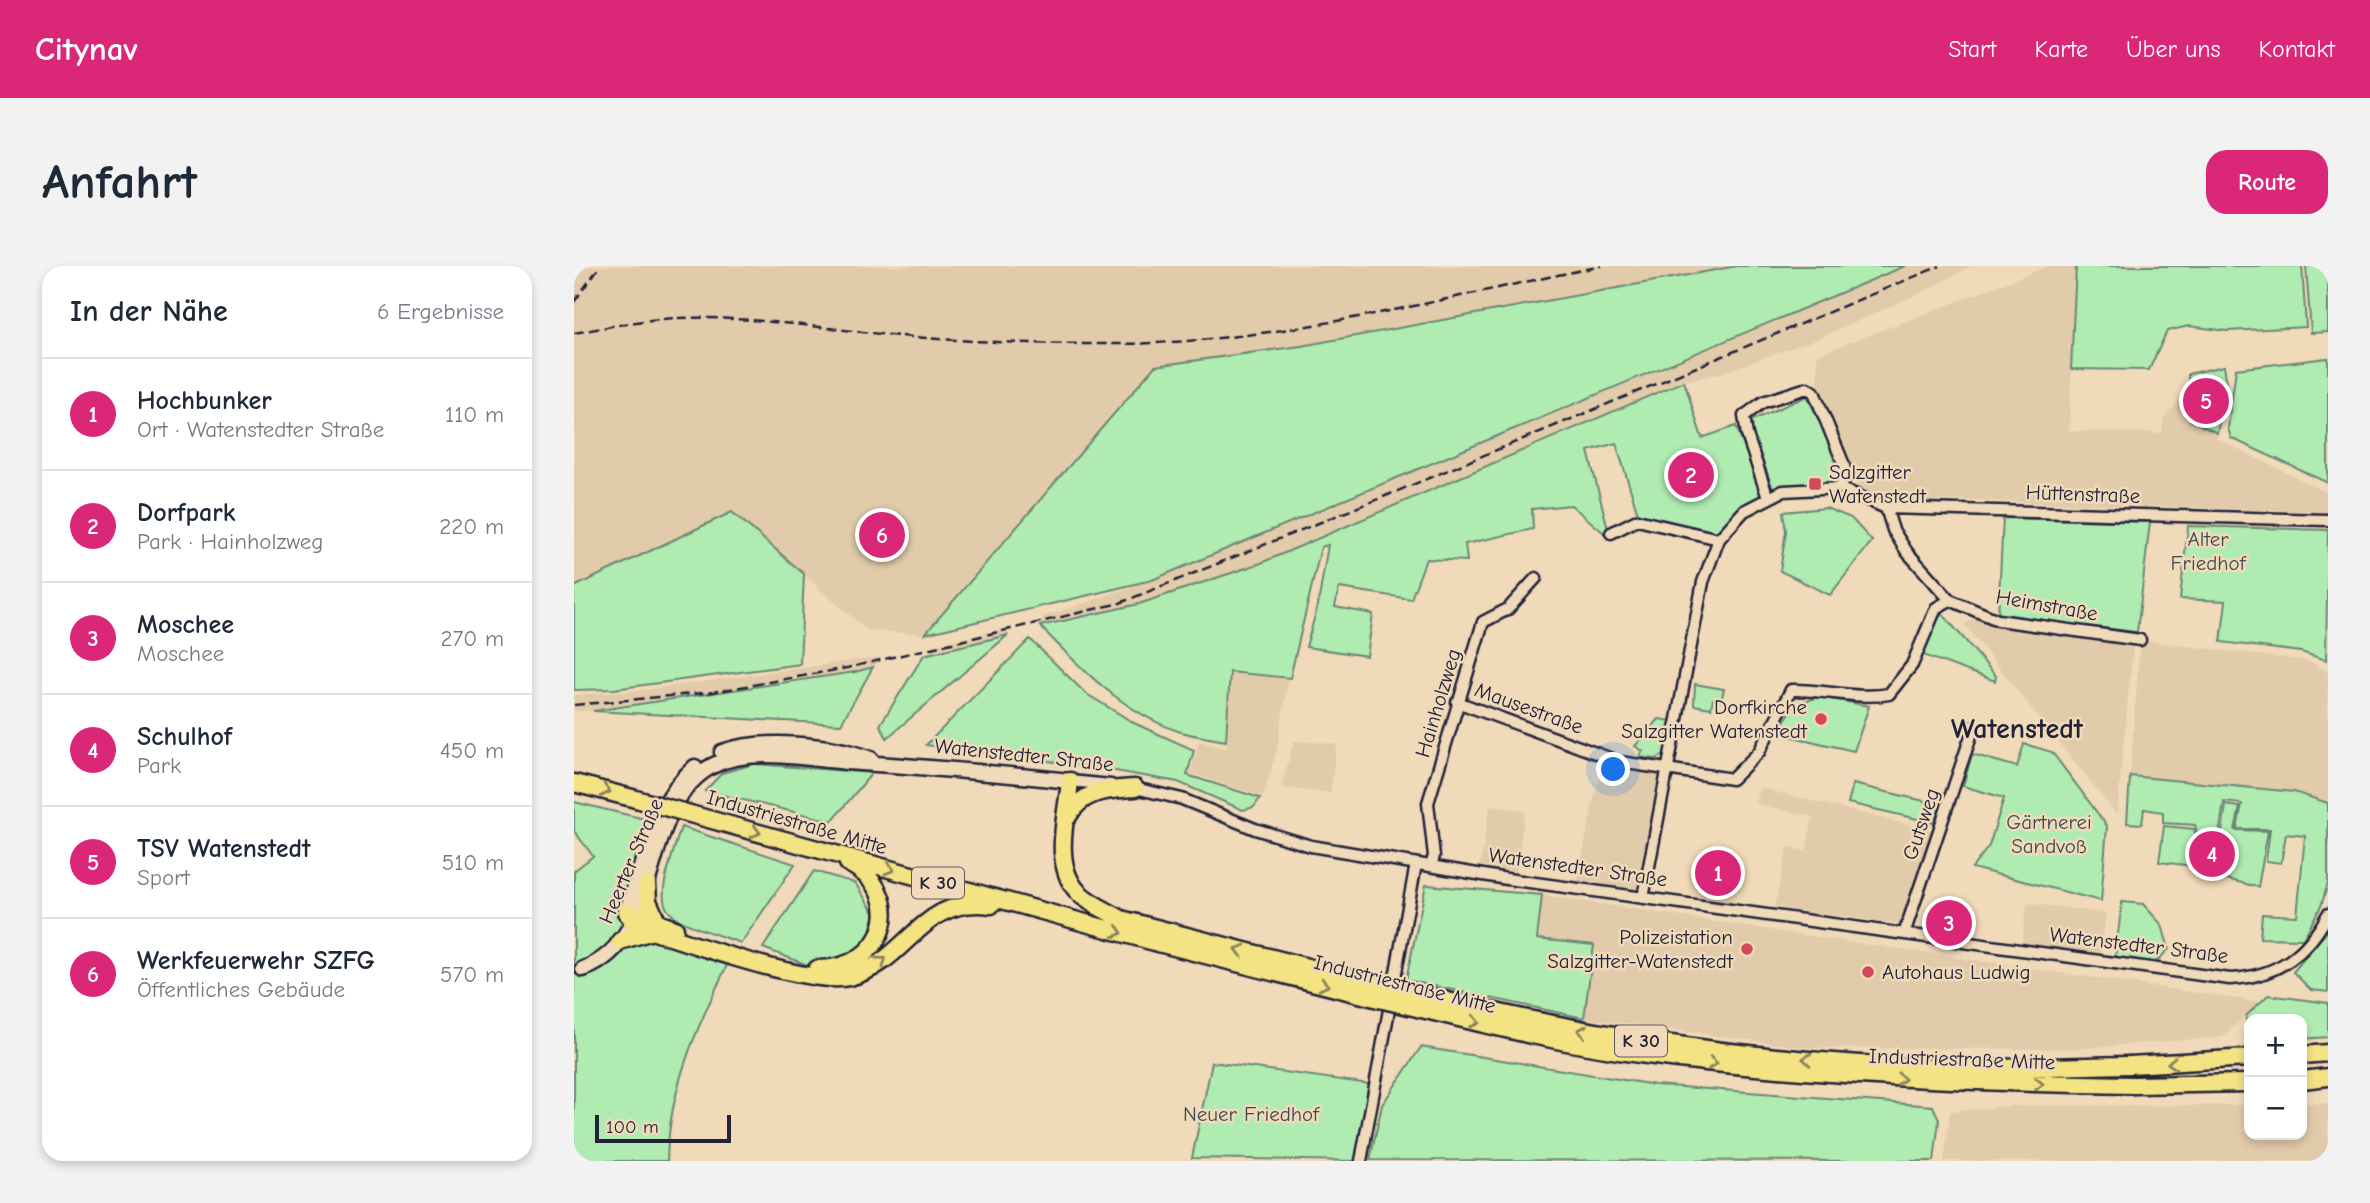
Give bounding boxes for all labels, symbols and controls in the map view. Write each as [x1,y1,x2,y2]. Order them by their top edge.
text: Citynav [35,30,138,68]
text: Start [1948,35,1996,63]
text: Karte [2034,35,2088,63]
text: Über uns [2126,35,2221,63]
text: Kontakt [2259,35,2335,63]
button: Route [2206,150,2328,214]
text: Anfahrt [42,154,197,210]
text: In der Nähe [70,294,228,329]
text: 6 Ergebnisse [377,298,504,325]
pin: 5 [2183,375,2229,427]
text: Hochbunker [137,386,272,416]
text: 1 [88,401,98,428]
text: 110 m [445,401,504,428]
text: Ort · Watenstedter Straße [137,416,384,443]
pin: 2 [1668,449,1714,501]
place label: Salzgitter Watenstedt [1829,460,1927,508]
marker: Salzgitter Watenstedt [1807,476,1823,492]
street label: Hüttenstraße [2025,480,2141,508]
text: Dorfpark [137,498,235,528]
pin: 6 [859,509,905,561]
text: 2 [87,513,99,540]
text: 220 m [439,513,504,540]
park label: Alter Friedhof [2170,527,2247,575]
text: Park · Hainholzweg [137,528,323,555]
street label: Heimstraße [1994,584,2100,626]
text: Moschee [137,610,234,640]
text: 3 [87,625,99,652]
text: 270 m [440,625,504,652]
text: Moschee [137,640,224,667]
street label: Hainholzweg [1410,646,1466,760]
street label: Mausestraße [1472,677,1586,739]
place label: Dorfkirche Salzgitter Watenstedt [1621,695,1808,743]
marker: Dorfkirche Salzgitter Watenstedt [1813,711,1829,727]
district label: Watenstedt [1951,713,2084,745]
text: Schulhof [137,722,232,752]
street label: Watenstedter Straße [933,734,1115,776]
text: 4 [88,737,98,764]
text: 450 m [440,737,504,764]
text: Park [137,752,181,779]
your location [1596,752,1630,786]
one-way arrow [600,783,612,797]
street label: Industriestraße Mitte [704,785,890,859]
street label: Gutsweg [1898,785,1944,863]
street label: Heerter Straße [594,795,668,927]
park label: Gärtnerei Sandvoß [2006,810,2092,858]
one-way arrow [750,824,762,838]
pin: 4 [2189,828,2235,880]
text: TSV Watenstedt [137,834,311,864]
street label: Watenstedter Straße [1487,843,1669,891]
pin: 1 [1695,847,1741,899]
text: 5 [87,849,99,876]
text: 510 m [442,849,504,876]
one-way arrow [884,861,896,875]
text: Sport [137,864,190,891]
road number: K 30 [912,868,964,898]
pin: 3 [1926,897,1972,949]
street label: Watenstedter Straße [2048,922,2230,968]
one-way arrow [1111,924,1123,938]
place label: Polizeistation Salzgitter-Watenstedt [1547,925,1734,973]
marker: Polizeistation Salzgitter-Watenstedt [1739,941,1755,957]
one-way arrow [1234,944,1246,958]
text: Werkfeuerwehr SZFG [137,946,375,976]
street label: Industriestraße Mitte [1312,950,1498,1018]
one-way arrow [874,956,886,969]
place label: Autohaus Ludwig [1882,960,2031,984]
text: 6 [87,961,99,988]
text: 570 m [440,961,504,988]
marker: Autohaus Ludwig [1860,964,1876,980]
text: Öffentliches Gebäude [137,976,345,1003]
one-way arrow [1318,977,1330,991]
one-way arrow [1469,1014,1481,1028]
map controls [2244,1014,2307,1140]
button: + [2244,1014,2307,1077]
one-way arrow [1576,1024,1588,1039]
road number: K 30 [1615,1026,1667,1056]
street label: Industriestraße Mitte [1868,1044,2056,1074]
one-way arrow [1802,1052,1813,1067]
one-way arrow [1707,1055,1718,1070]
one-way arrow [2166,1055,2177,1070]
one-way arrow [1895,1071,1906,1086]
one-way arrow [2034,1076,2045,1092]
button: − [2244,1077,2307,1140]
park label: Neuer Friedhof [1183,1102,1320,1126]
scale bar [595,1112,732,1144]
text: 100 m [606,1116,659,1138]

